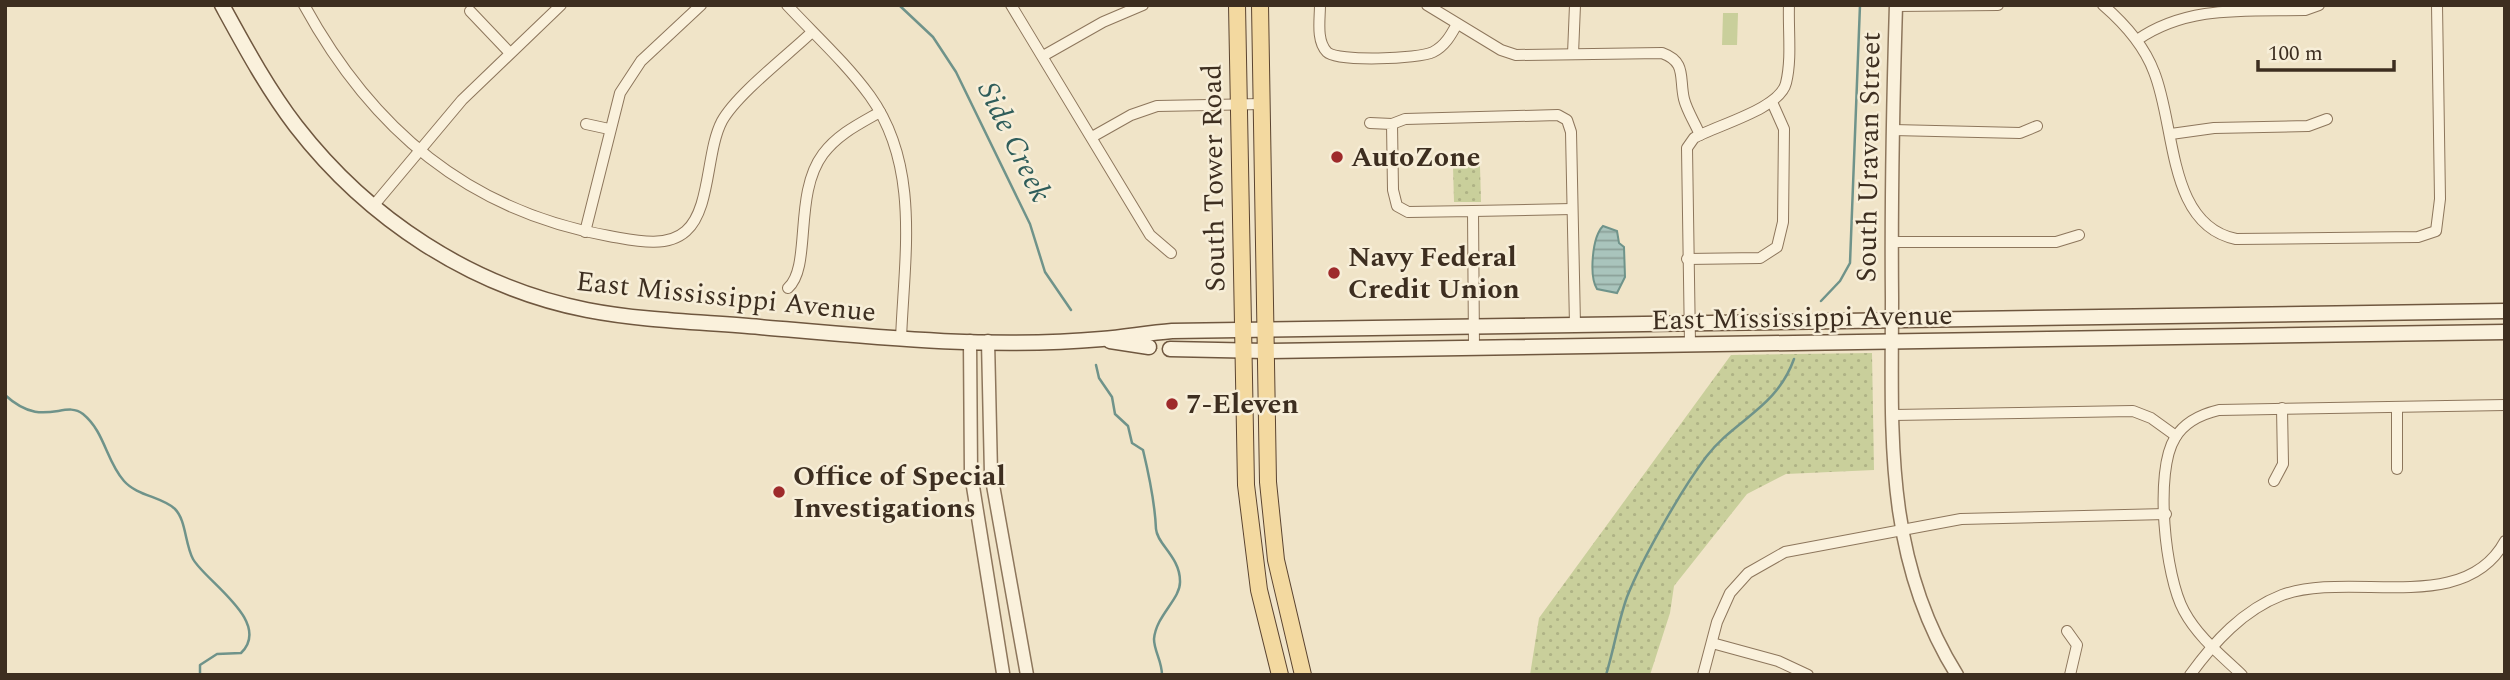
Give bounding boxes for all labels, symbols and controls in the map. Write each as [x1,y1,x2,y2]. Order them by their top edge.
scale bar [2258,28,2394,72]
street label: South Uravan Street [1845,31,1893,283]
text: 100 m [2268,38,2323,70]
street label: South Tower Road [1191,64,1237,292]
water label: Side Creek [965,74,1063,210]
place label: AutoZone [1351,136,1480,179]
marker: AutoZone [1329,149,1345,165]
place label: Navy Federal Credit Union [1348,236,1520,311]
street label: East Mississippi Avenue [574,260,878,334]
marker: Navy Federal Credit Union [1326,265,1342,281]
street label: East Mississippi Avenue [1651,294,1953,342]
place label: 7-Eleven [1186,383,1299,426]
marker: 7-Eleven [1164,396,1180,412]
place label: Office of Special Investigations [793,455,1006,530]
marker: Office of Special Investigations [771,484,787,500]

